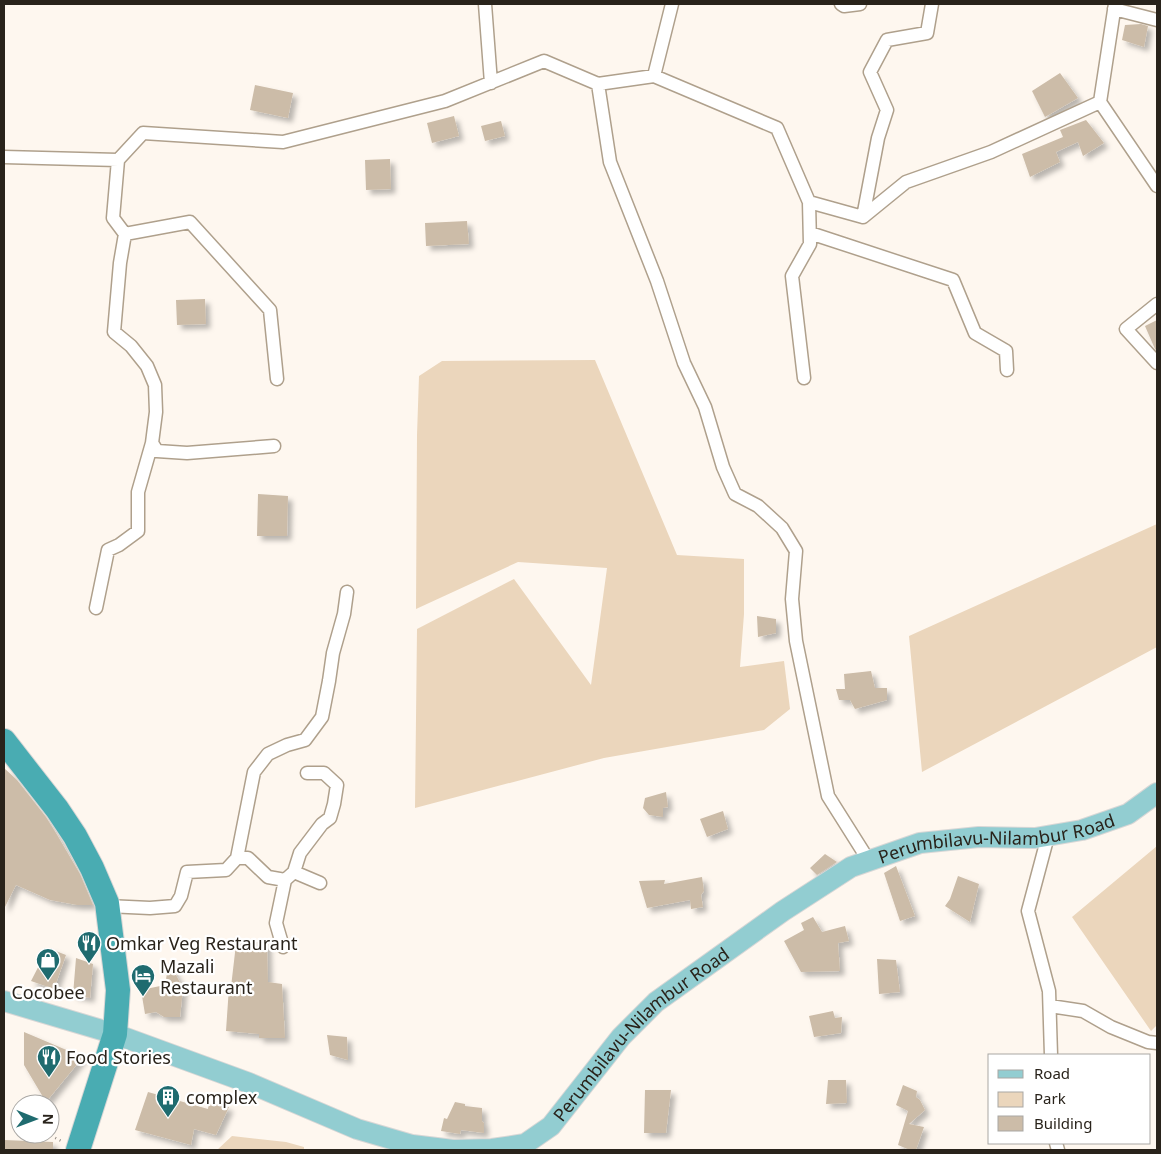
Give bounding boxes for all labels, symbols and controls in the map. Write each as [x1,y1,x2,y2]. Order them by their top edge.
street label: Perumbilavu-Nilambur Road [875,808,1118,869]
restaurant icon: Omkar Veg Restaurant [76,930,102,964]
place label: Omkar Veg Restaurant [106,931,298,955]
street label: Perumbilavu-Nilambur Road [547,942,734,1126]
shop icon: Cocobee [35,947,61,981]
place label: Mazali Restaurant [160,954,253,999]
hotel icon: Mazali Restaurant [130,963,156,997]
place label: Cocobee [11,980,85,1004]
restaurant icon: Food Stories [36,1044,62,1078]
place label: Food Stories [66,1045,171,1069]
legend [988,1054,1151,1144]
text: Road [1034,1063,1070,1083]
building icon: complex [155,1084,181,1118]
place label: complex [186,1085,258,1109]
text: Park [1034,1088,1066,1108]
north arrow [10,1094,60,1144]
text: N [39,1113,58,1125]
text: Building [1034,1113,1092,1133]

